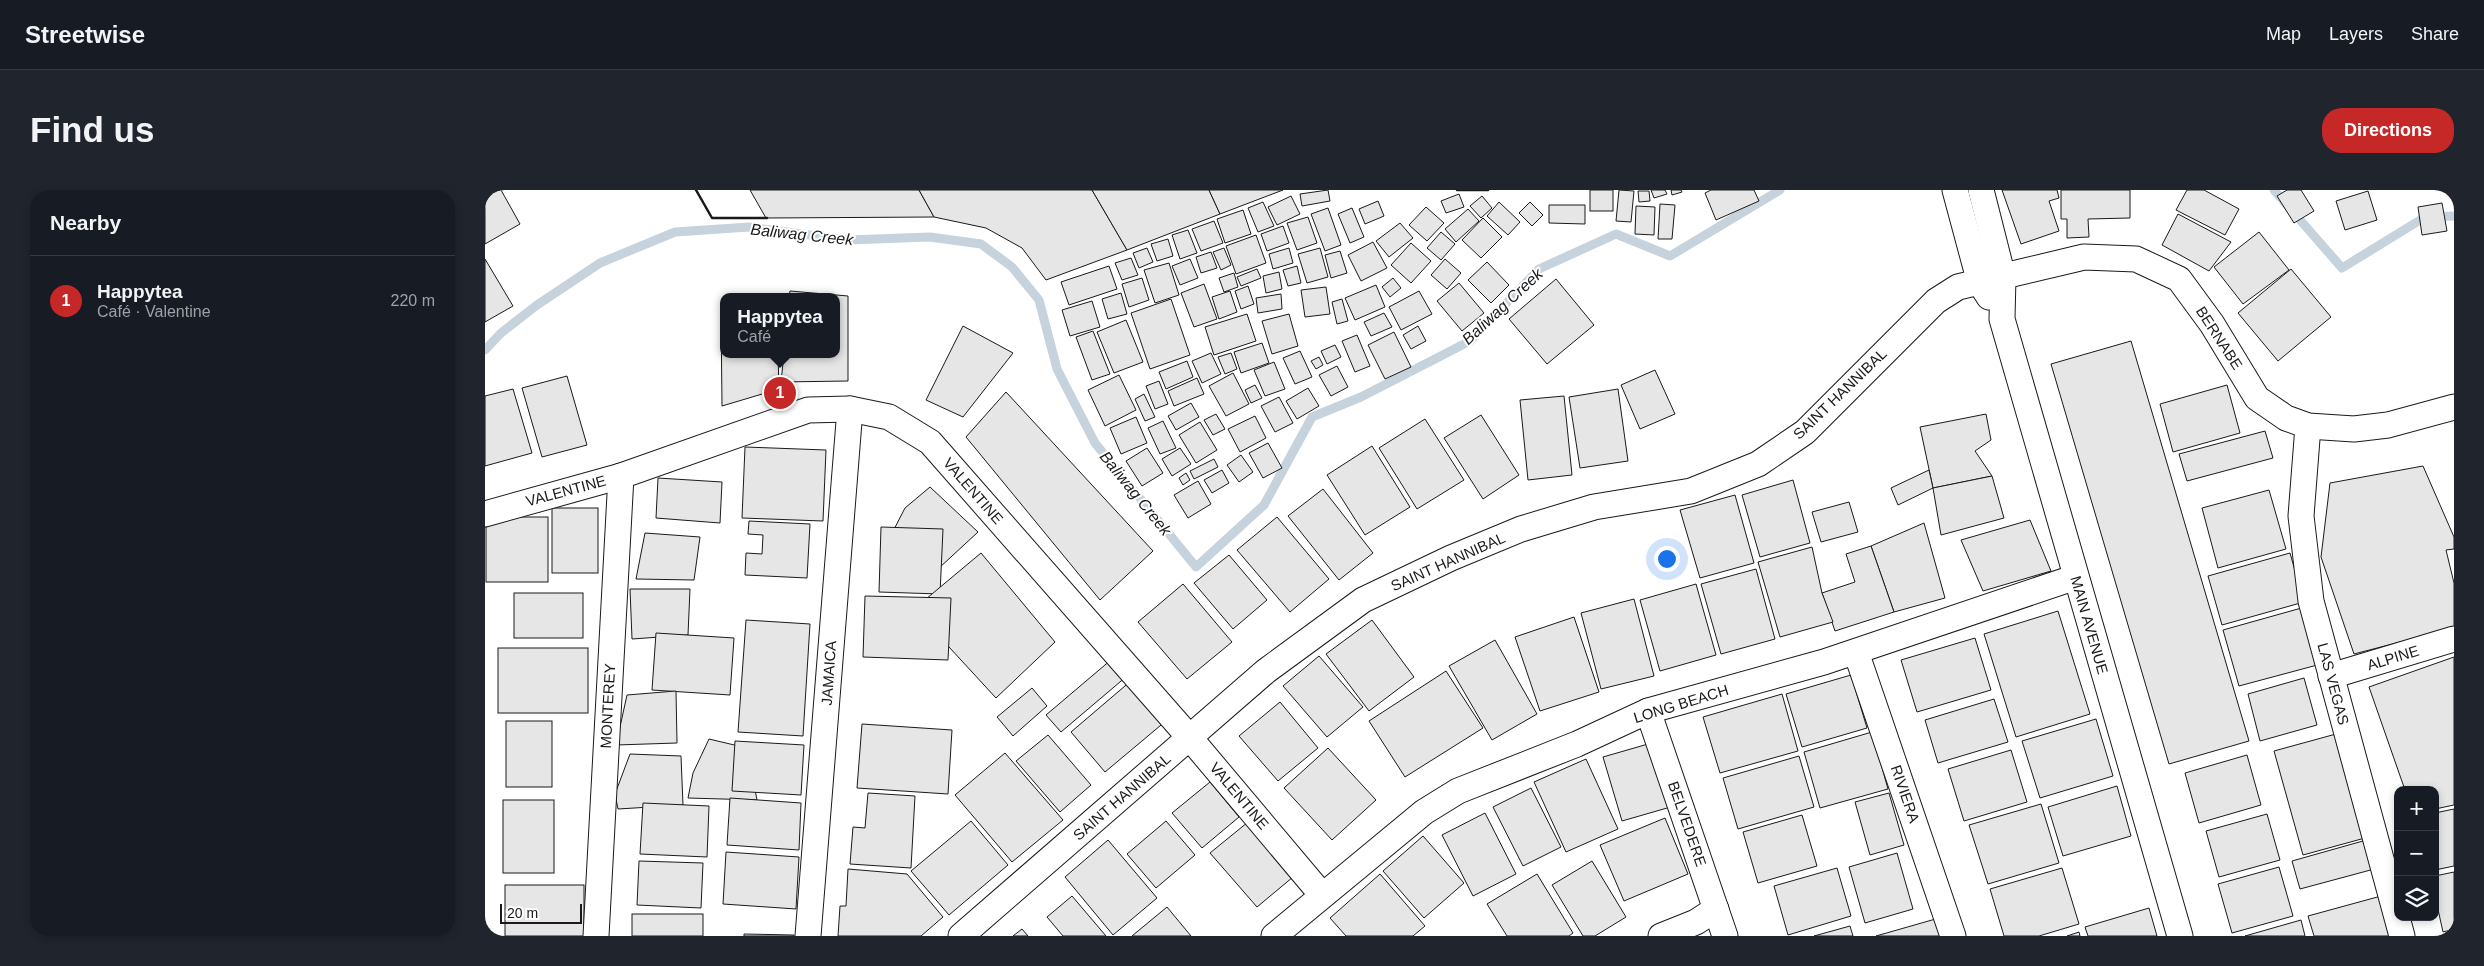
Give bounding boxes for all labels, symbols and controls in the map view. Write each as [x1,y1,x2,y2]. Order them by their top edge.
text: Streetwise [25,21,145,48]
text: Map [2266,24,2301,44]
text: Layers [2329,24,2383,44]
text: Share [2411,24,2459,44]
button: Directions [2322,108,2454,153]
text: Find us [30,110,154,149]
text: Nearby [50,211,121,234]
water label: Baliwag Creek [750,221,855,248]
water label: Baliwag Creek [1459,264,1547,348]
text: Happytea [97,281,183,302]
text: 1 [62,292,70,309]
text: 220 m [391,292,435,309]
popup [720,293,840,358]
text: Café · Valentine [97,303,211,320]
street label: BERNABE [2193,303,2246,372]
text: Happytea [737,306,823,327]
text: Café [737,328,771,345]
street label: SAINT HANNIBAL [1789,345,1890,443]
pin: 1 [764,374,796,412]
water label: Baliwag Creek [1097,448,1175,540]
street label: VALENTINE [940,454,1007,527]
street label: VALENTINE [524,472,608,509]
street label: SAINT HANNIBAL [1388,529,1507,594]
your location [1654,546,1680,572]
street label: MAIN AVENUE [2067,574,2112,676]
street label: JAMAICA [818,640,839,706]
street label: LAS VEGAS [2314,641,2353,727]
street label: ALPINE [2365,642,2421,673]
street label: MONTEREY [597,663,618,749]
street label: LONG BEACH [1631,681,1730,726]
street label: SAINT HANNIBAL [1070,750,1174,843]
street label: VALENTINE [1206,759,1272,833]
street label: RIVIERA [1888,763,1923,825]
street label: BELVEDERE [1665,779,1710,869]
map controls [2394,786,2439,921]
button: + [2394,786,2439,831]
button: − [2394,831,2439,876]
button: layers [2394,876,2439,921]
scale bar [500,901,583,924]
text: 20 m [507,905,538,921]

